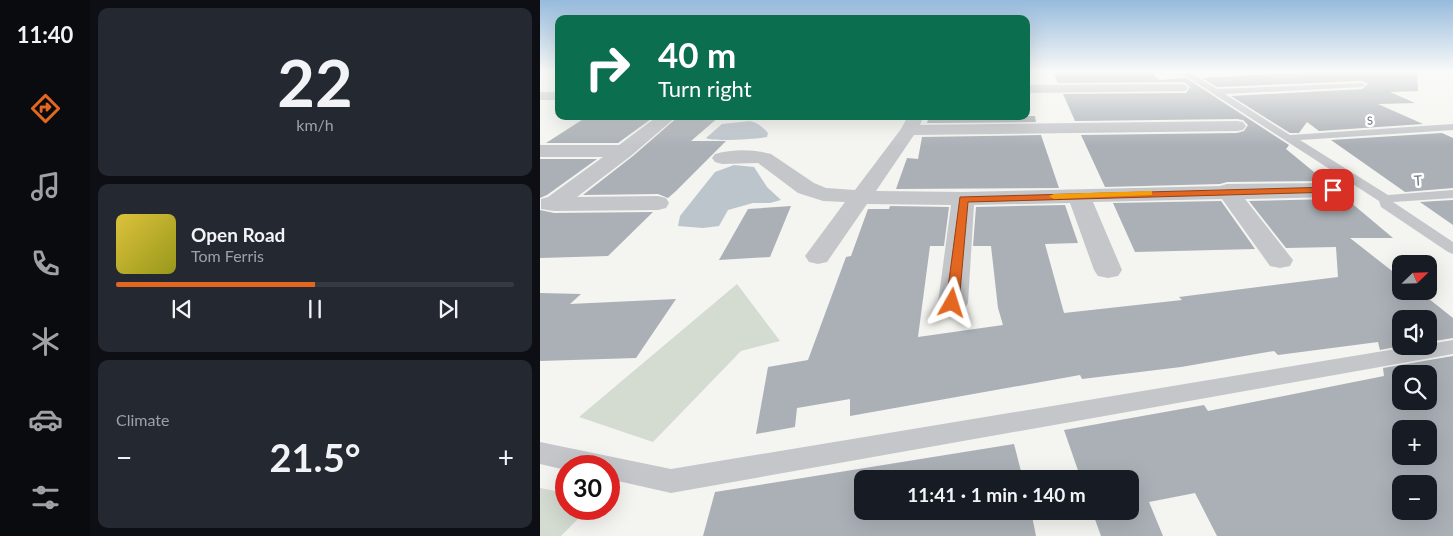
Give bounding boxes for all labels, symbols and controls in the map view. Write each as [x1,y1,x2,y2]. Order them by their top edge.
text: 11:40 [17,21,73,48]
text: 40 m [658,33,736,75]
icon: right [575,35,640,100]
text: 22 [277,43,353,121]
text: Turn right [658,75,752,102]
icon: directions [28,91,63,126]
street label: S [1367,113,1373,127]
text: km/h [296,115,334,134]
icon: music [28,169,63,204]
pin [1312,169,1354,211]
street label: T [1413,171,1423,189]
icon: arrive [1319,176,1347,204]
text: Open Road [191,223,285,246]
icon: phone [28,246,63,281]
text: Tom Ferris [191,246,264,265]
north arrow [1392,255,1438,300]
map controls [1392,255,1437,520]
position arrow [925,276,977,328]
icon: previous [168,295,196,323]
icon: pause [301,295,329,323]
icon: next [434,295,462,323]
button: sound [1392,310,1437,355]
icon: climate [28,324,63,359]
button: search [1392,365,1437,410]
icon: car [28,402,63,437]
text: Climate [116,410,169,429]
button: + [1392,420,1437,465]
text: 21.5° [270,434,360,480]
text: − [116,440,132,474]
text: + [498,440,514,474]
speed limit sign: 30 [555,455,620,520]
button: − [1392,475,1437,520]
icon: filters [28,480,63,515]
text: 11:41 · 1 min · 140 m [907,483,1086,506]

